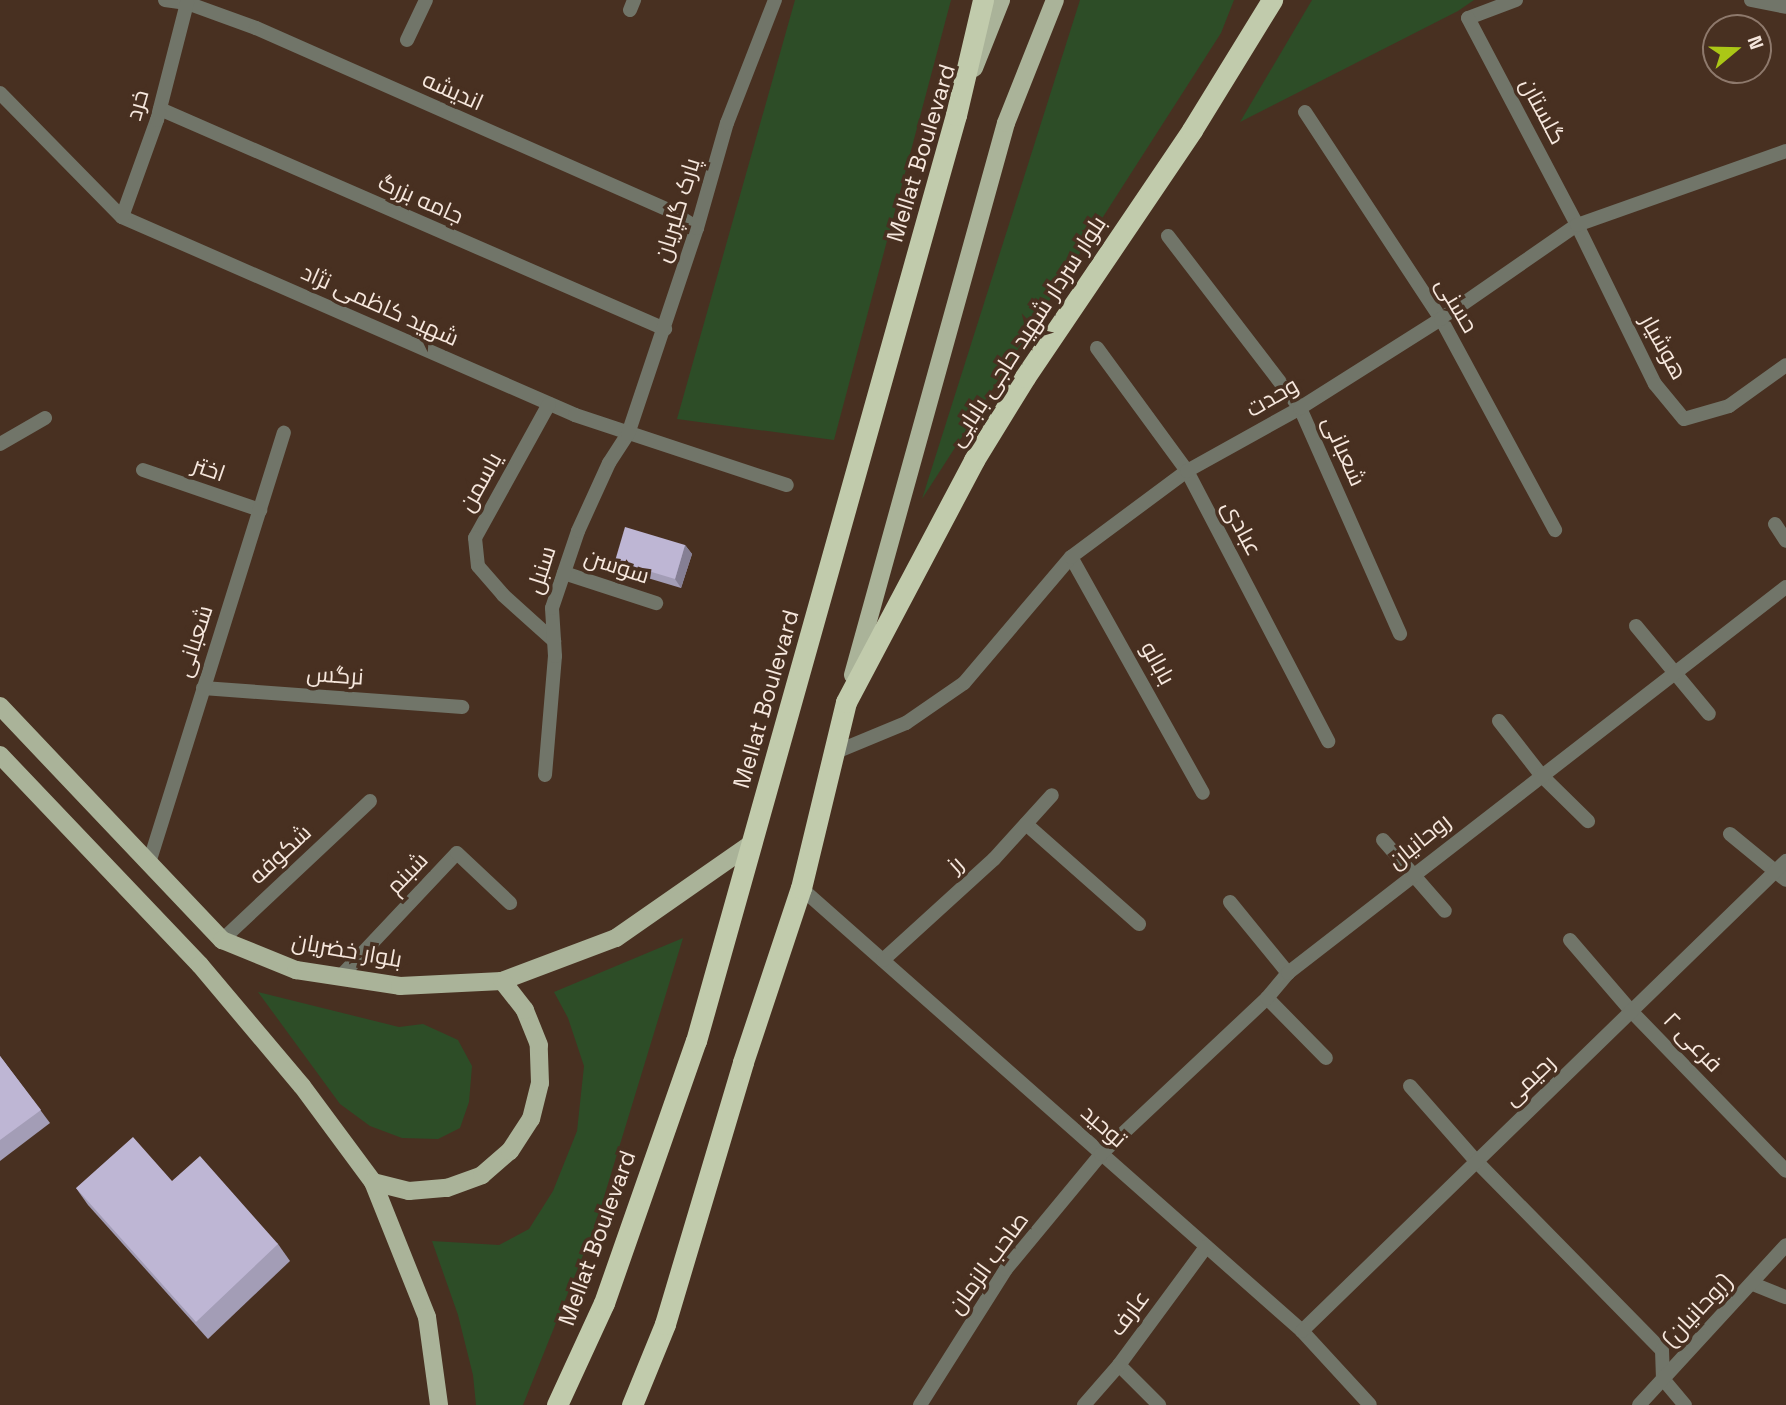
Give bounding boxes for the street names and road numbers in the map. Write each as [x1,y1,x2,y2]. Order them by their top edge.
street label: Mellat Boulevard [881,61,961,245]
street label: اندیشه [418,65,488,117]
street label: گلستان [1514,73,1572,149]
street label: خرد [119,86,155,124]
street label: پارک گلپریان [648,155,706,265]
street label: جامه بزرگ [374,168,468,230]
street label: بلوار سردار شهید حاجی بابایی [942,210,1112,452]
street label: شهید کاظمی نژاد [297,258,463,352]
street label: حسنی [1430,272,1484,338]
street label: هوشیار [1635,310,1693,384]
street label: وحدت [1241,371,1303,423]
street label: شعبانی [1316,412,1372,490]
street label: یاسمن [453,448,507,516]
street label: اختر [189,451,229,487]
street label: عبادی [1216,496,1268,560]
street label: سنبل [520,543,562,597]
street label: سوسن [581,543,653,589]
street label: شعبانی [169,602,219,680]
street label: Mellat Boulevard [727,607,805,791]
street label: بابالو [1135,636,1181,690]
street label: نرگس [305,659,365,691]
street label: روحانیان [1382,807,1456,875]
street label: شکوفه [243,818,317,890]
street label: شبنم [381,846,433,900]
street label: رز [941,850,969,878]
street label: بلوار خضریان [290,927,404,973]
street label: فرعی ۲ [1658,1006,1728,1078]
street label: رحیمی [1497,1049,1561,1111]
street label: توحید [1076,1099,1132,1153]
street label: Mellat Boulevard [553,1147,641,1329]
street label: صاحب الزمان [942,1207,1034,1319]
street label: (روحانیان) [1656,1267,1738,1353]
street label: عارف [1103,1285,1155,1341]

